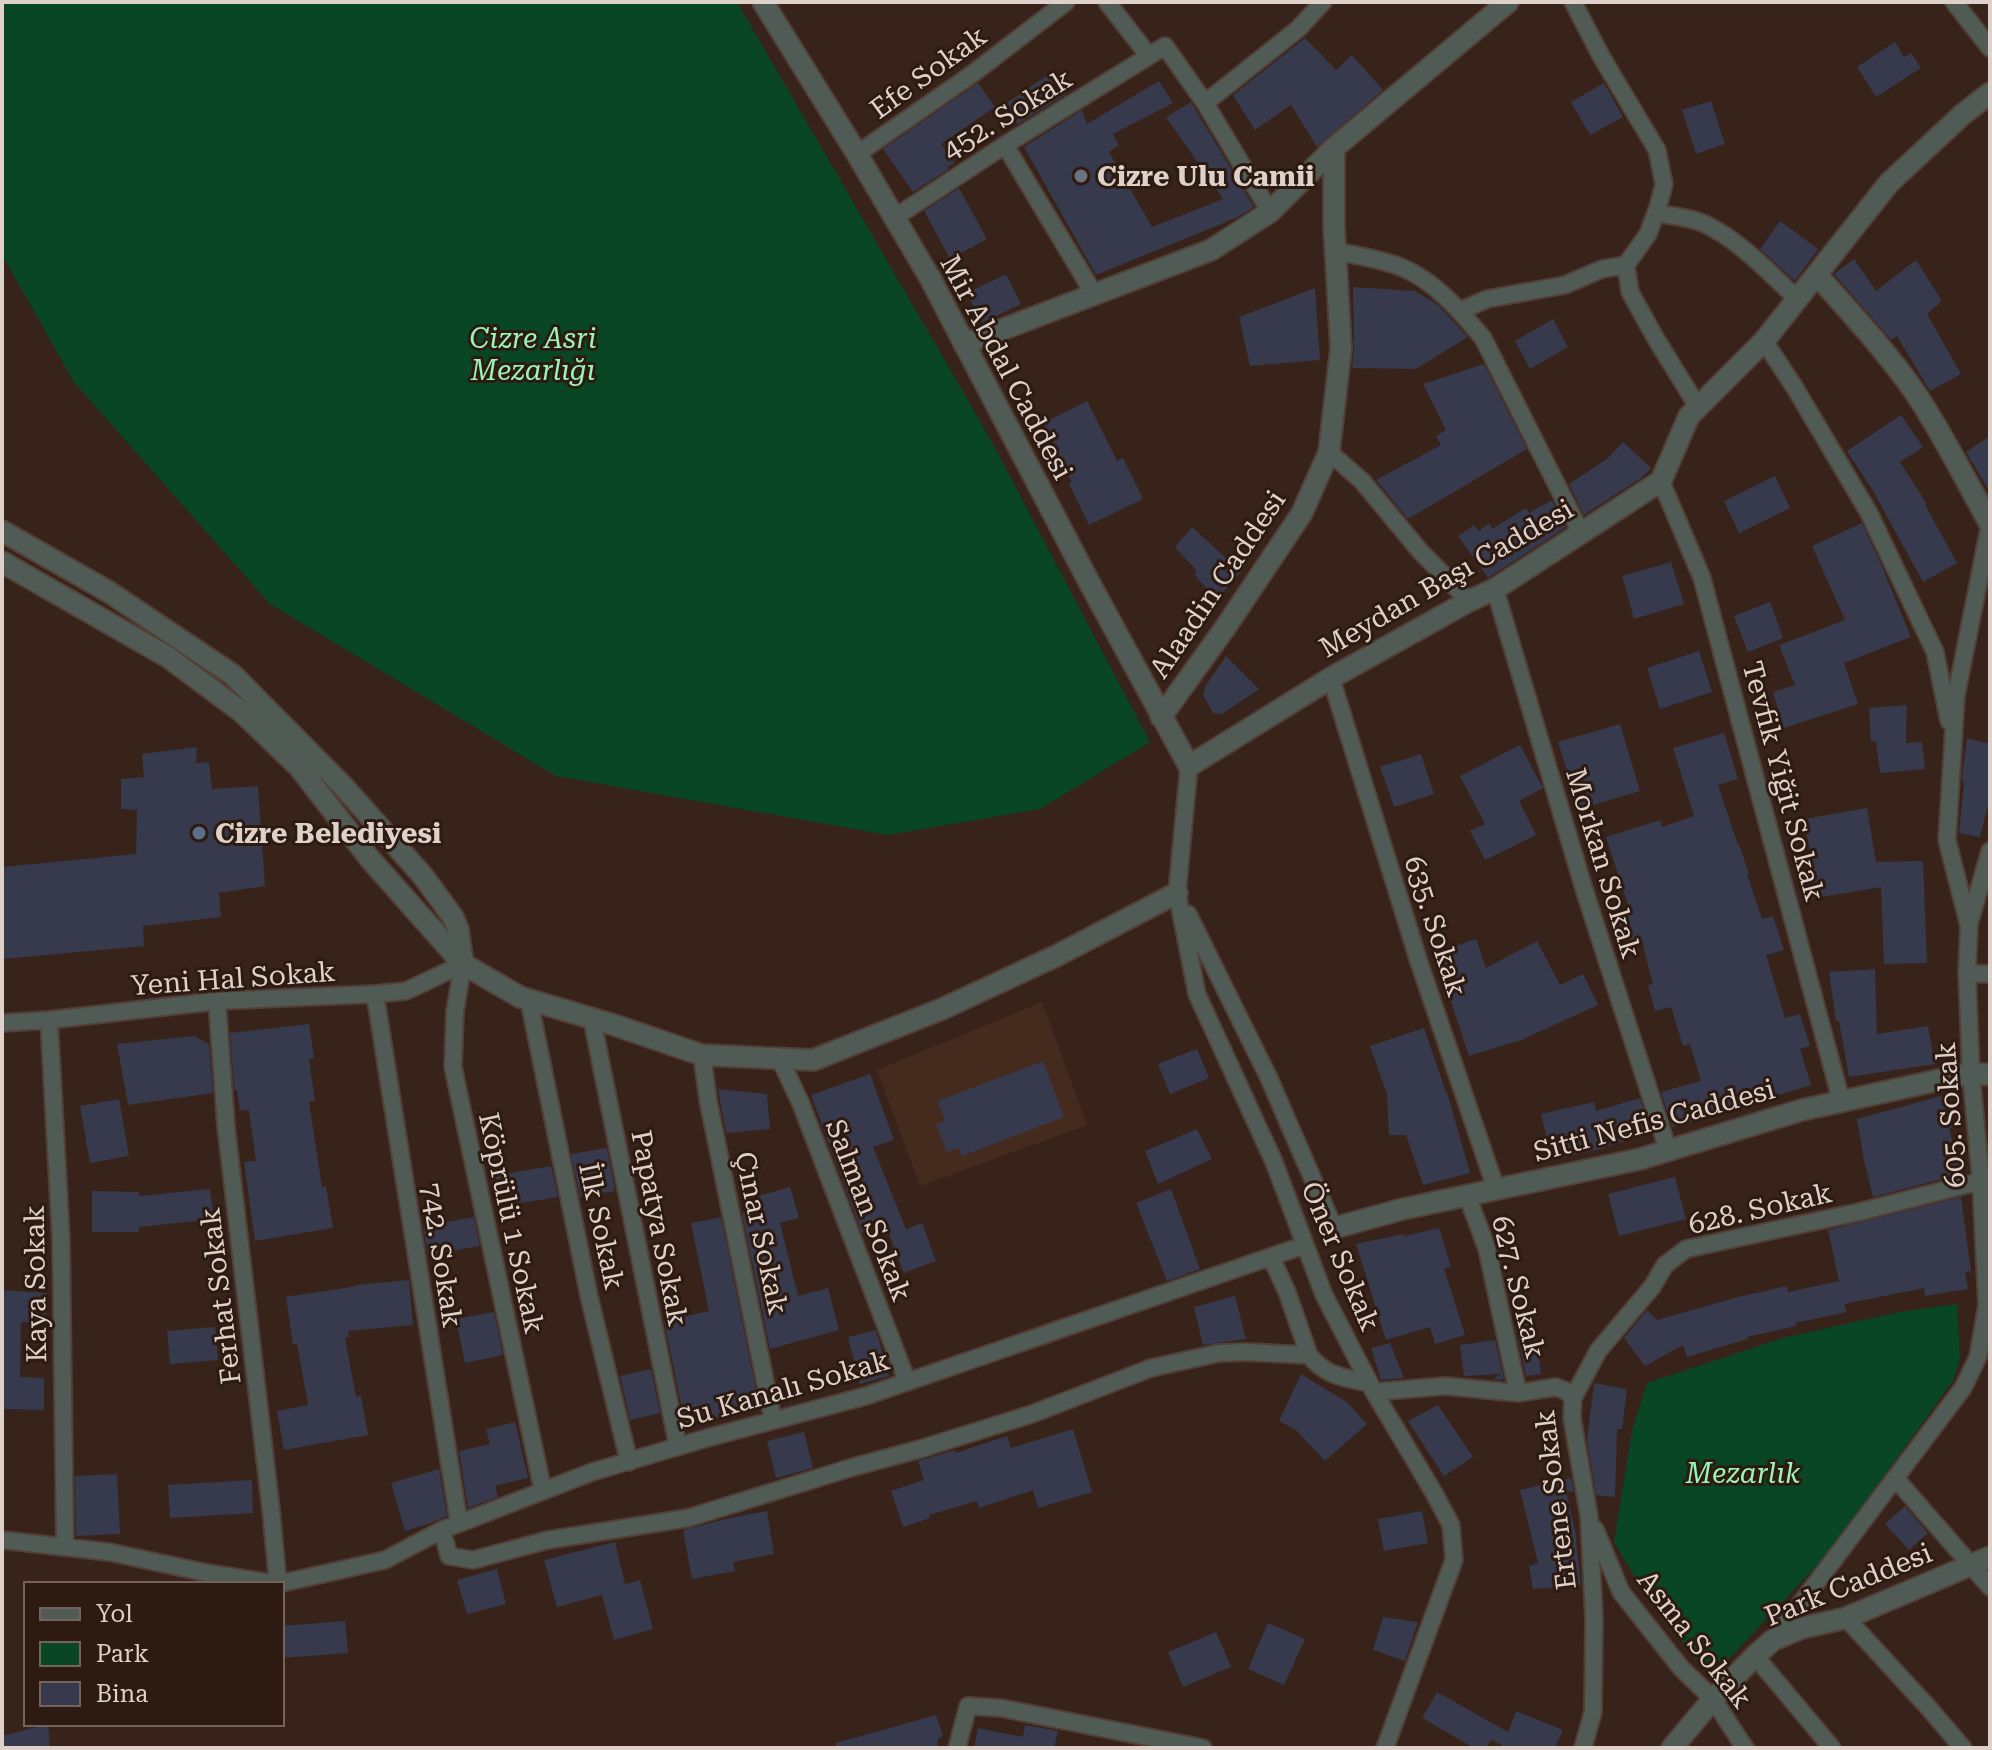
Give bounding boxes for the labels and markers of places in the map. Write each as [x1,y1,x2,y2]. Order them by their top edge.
place label: Cizre Ulu Camii [1097,160,1315,193]
marker: Cizre Ulu Camii [1072,167,1090,185]
place label: Cizre Belediyesi [215,817,441,850]
marker: Cizre Belediyesi [190,824,208,842]

